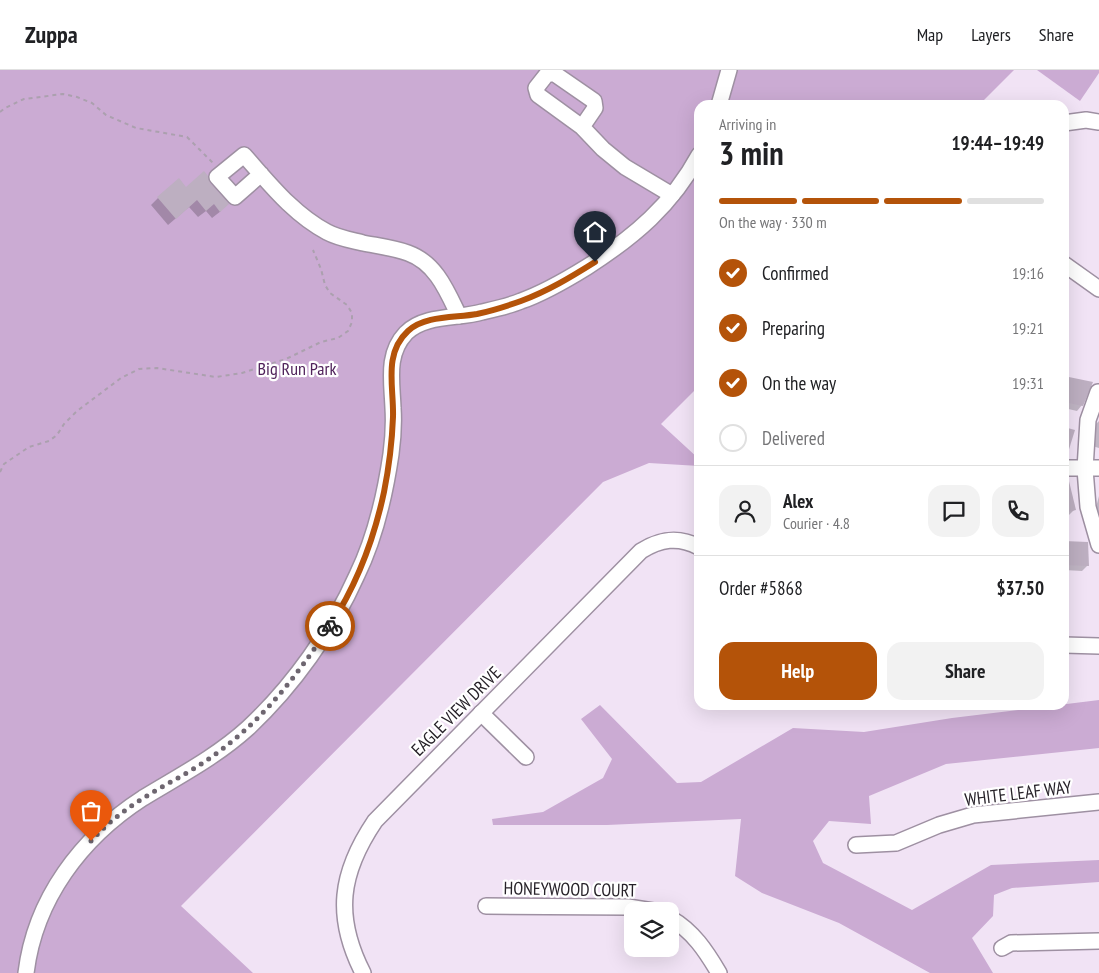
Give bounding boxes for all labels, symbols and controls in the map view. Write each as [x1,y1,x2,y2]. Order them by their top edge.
text: Zuppa [25,19,78,50]
text: Map [917,23,943,46]
text: Layers [971,23,1011,46]
text: Share [1039,23,1074,46]
text: Arriving in [719,114,776,134]
text: 19:44–19:49 [951,131,1044,155]
text: 3 min [719,132,784,174]
pin [574,211,616,262]
text: On the way · 330 m [719,212,827,232]
icon: home [581,218,609,246]
icon: check [719,259,747,287]
text: Confirmed [762,261,829,285]
text: 19:16 [1012,263,1044,283]
icon: check [719,314,747,342]
text: Preparing [762,316,825,340]
text: 19:21 [1012,318,1044,338]
park label: Big Run Park [258,357,336,380]
icon: check [719,369,747,397]
text: On the way [762,371,836,395]
text: 19:31 [1012,373,1044,393]
text: Delivered [762,426,825,450]
button: person [719,485,771,537]
button: chat [928,485,980,537]
button: phone [992,485,1044,537]
text: Alex [783,489,813,513]
text: Courier · 4.8 [783,513,850,533]
text: Order #5868 [719,576,803,600]
text: $37.50 [996,576,1044,600]
courier [305,601,355,651]
icon: bike [316,612,344,640]
button: Help [719,642,877,700]
button: Share [887,642,1044,700]
street label: EAGLE VIEW DRIVE [406,661,506,761]
street label: WHITE LEAF WAY [963,775,1074,811]
pin [70,790,112,841]
icon: bag [77,797,105,825]
street label: HONEYWOOD COURT [503,876,637,902]
map controls [624,902,679,957]
button: layers [624,902,679,957]

